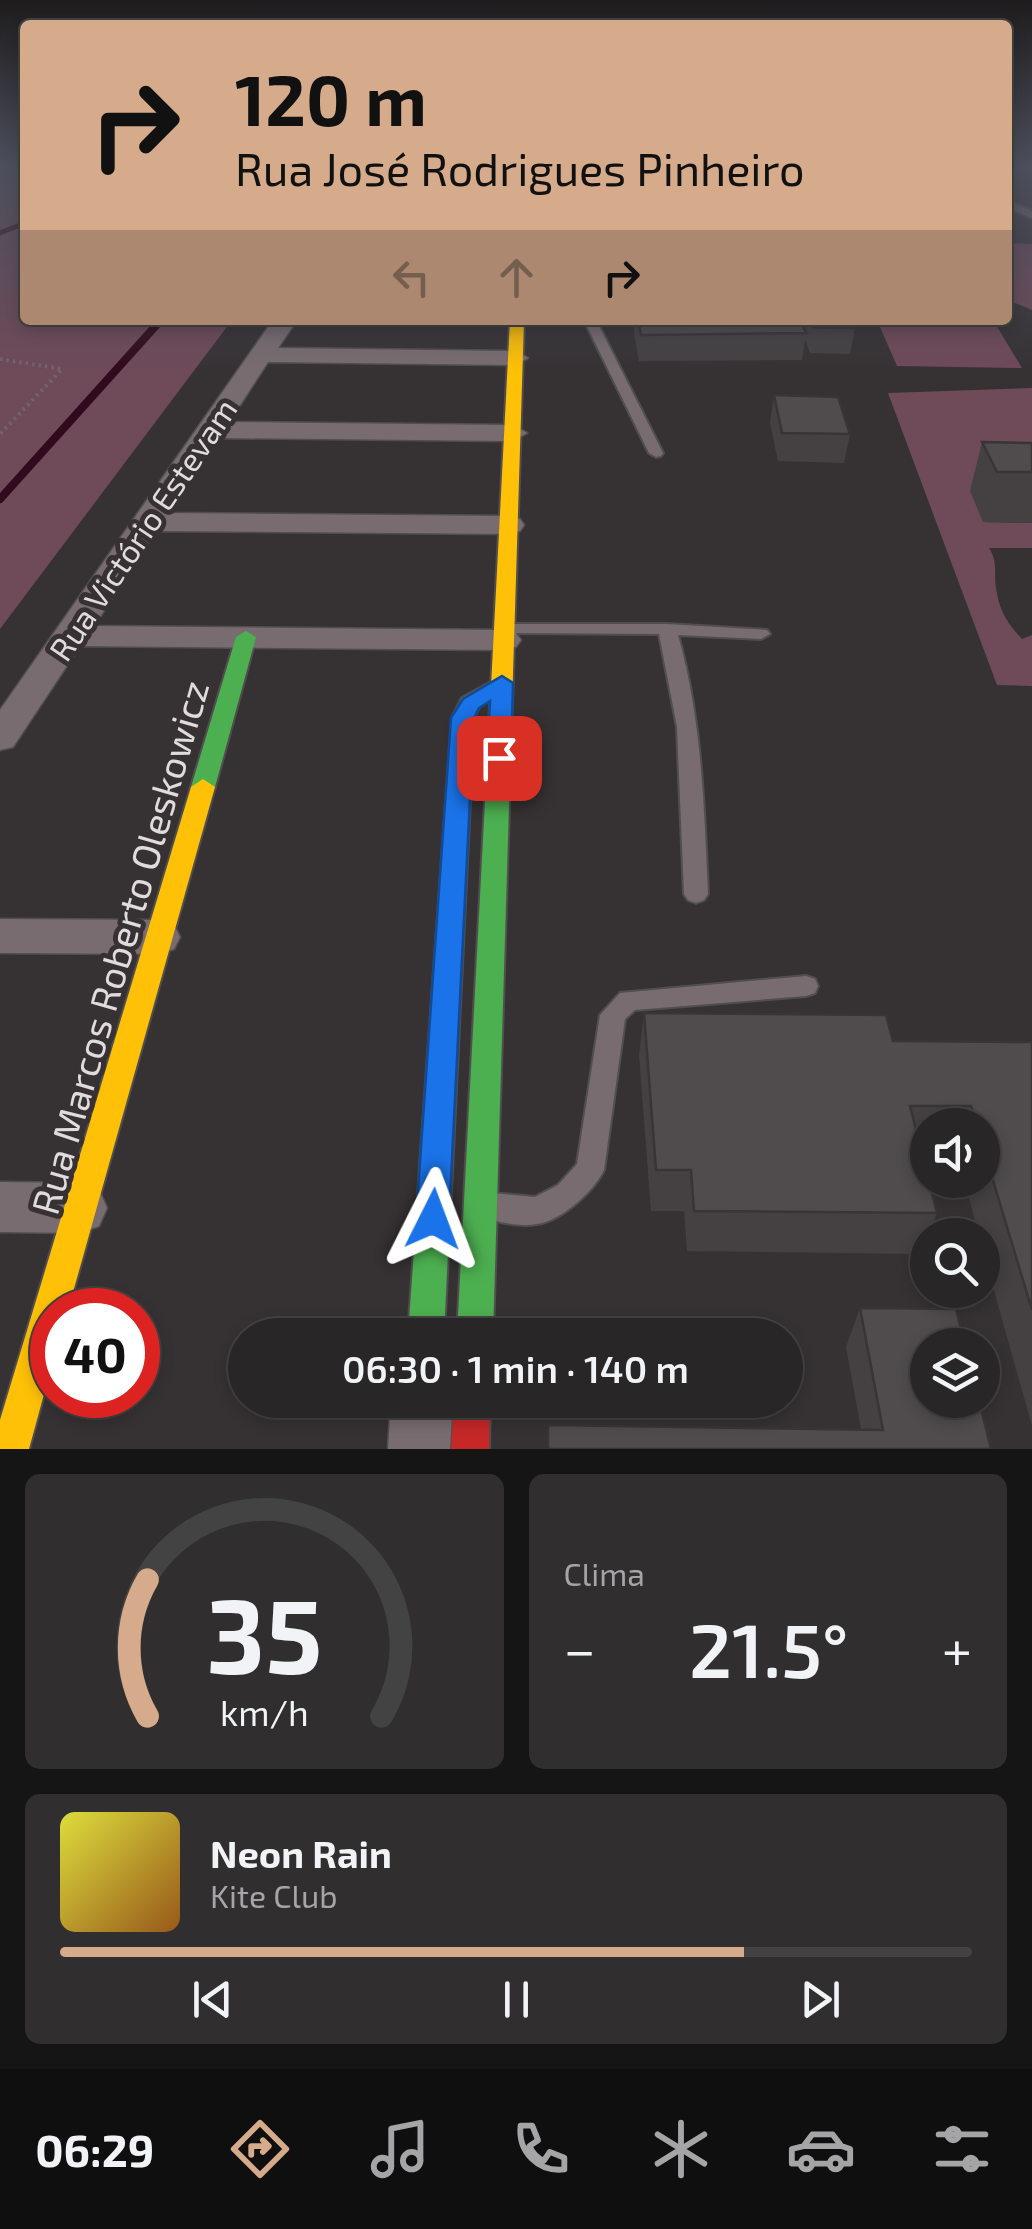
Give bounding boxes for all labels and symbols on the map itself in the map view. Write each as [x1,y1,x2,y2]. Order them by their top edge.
street label: Rua Victório Estevam [40,391,244,667]
street label: Rua Marcos Roberto Oleskowicz [21,675,217,1219]
pin [457,716,542,801]
position arrow [381,1167,485,1271]
speed limit sign: 40 [30,1288,160,1418]

